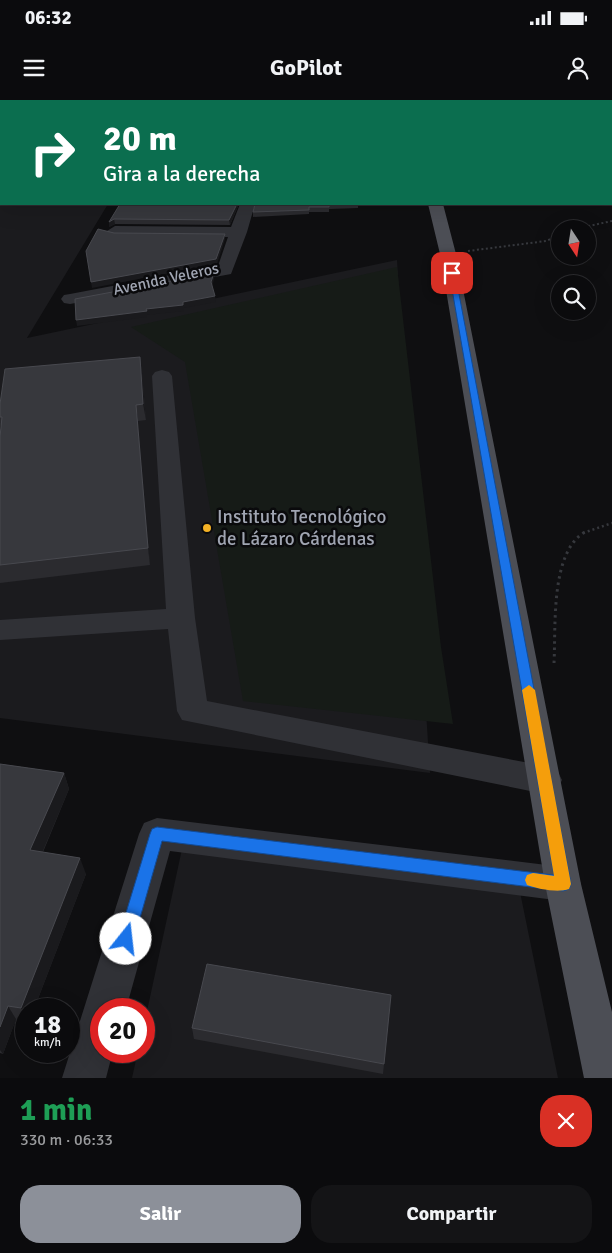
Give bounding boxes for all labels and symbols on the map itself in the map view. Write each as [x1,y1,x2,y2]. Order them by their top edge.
north arrow [551,220,596,265]
pin [431,252,473,294]
street label: Avenida Veleros [111,258,221,300]
place label: Instituto Tecnológico de Lázaro Cárdenas [217,505,386,551]
marker: Instituto Tecnológico de Lázaro Cárdenas [201,522,213,534]
position arrow [99,912,151,964]
speed limit sign: 20 [90,998,155,1063]

